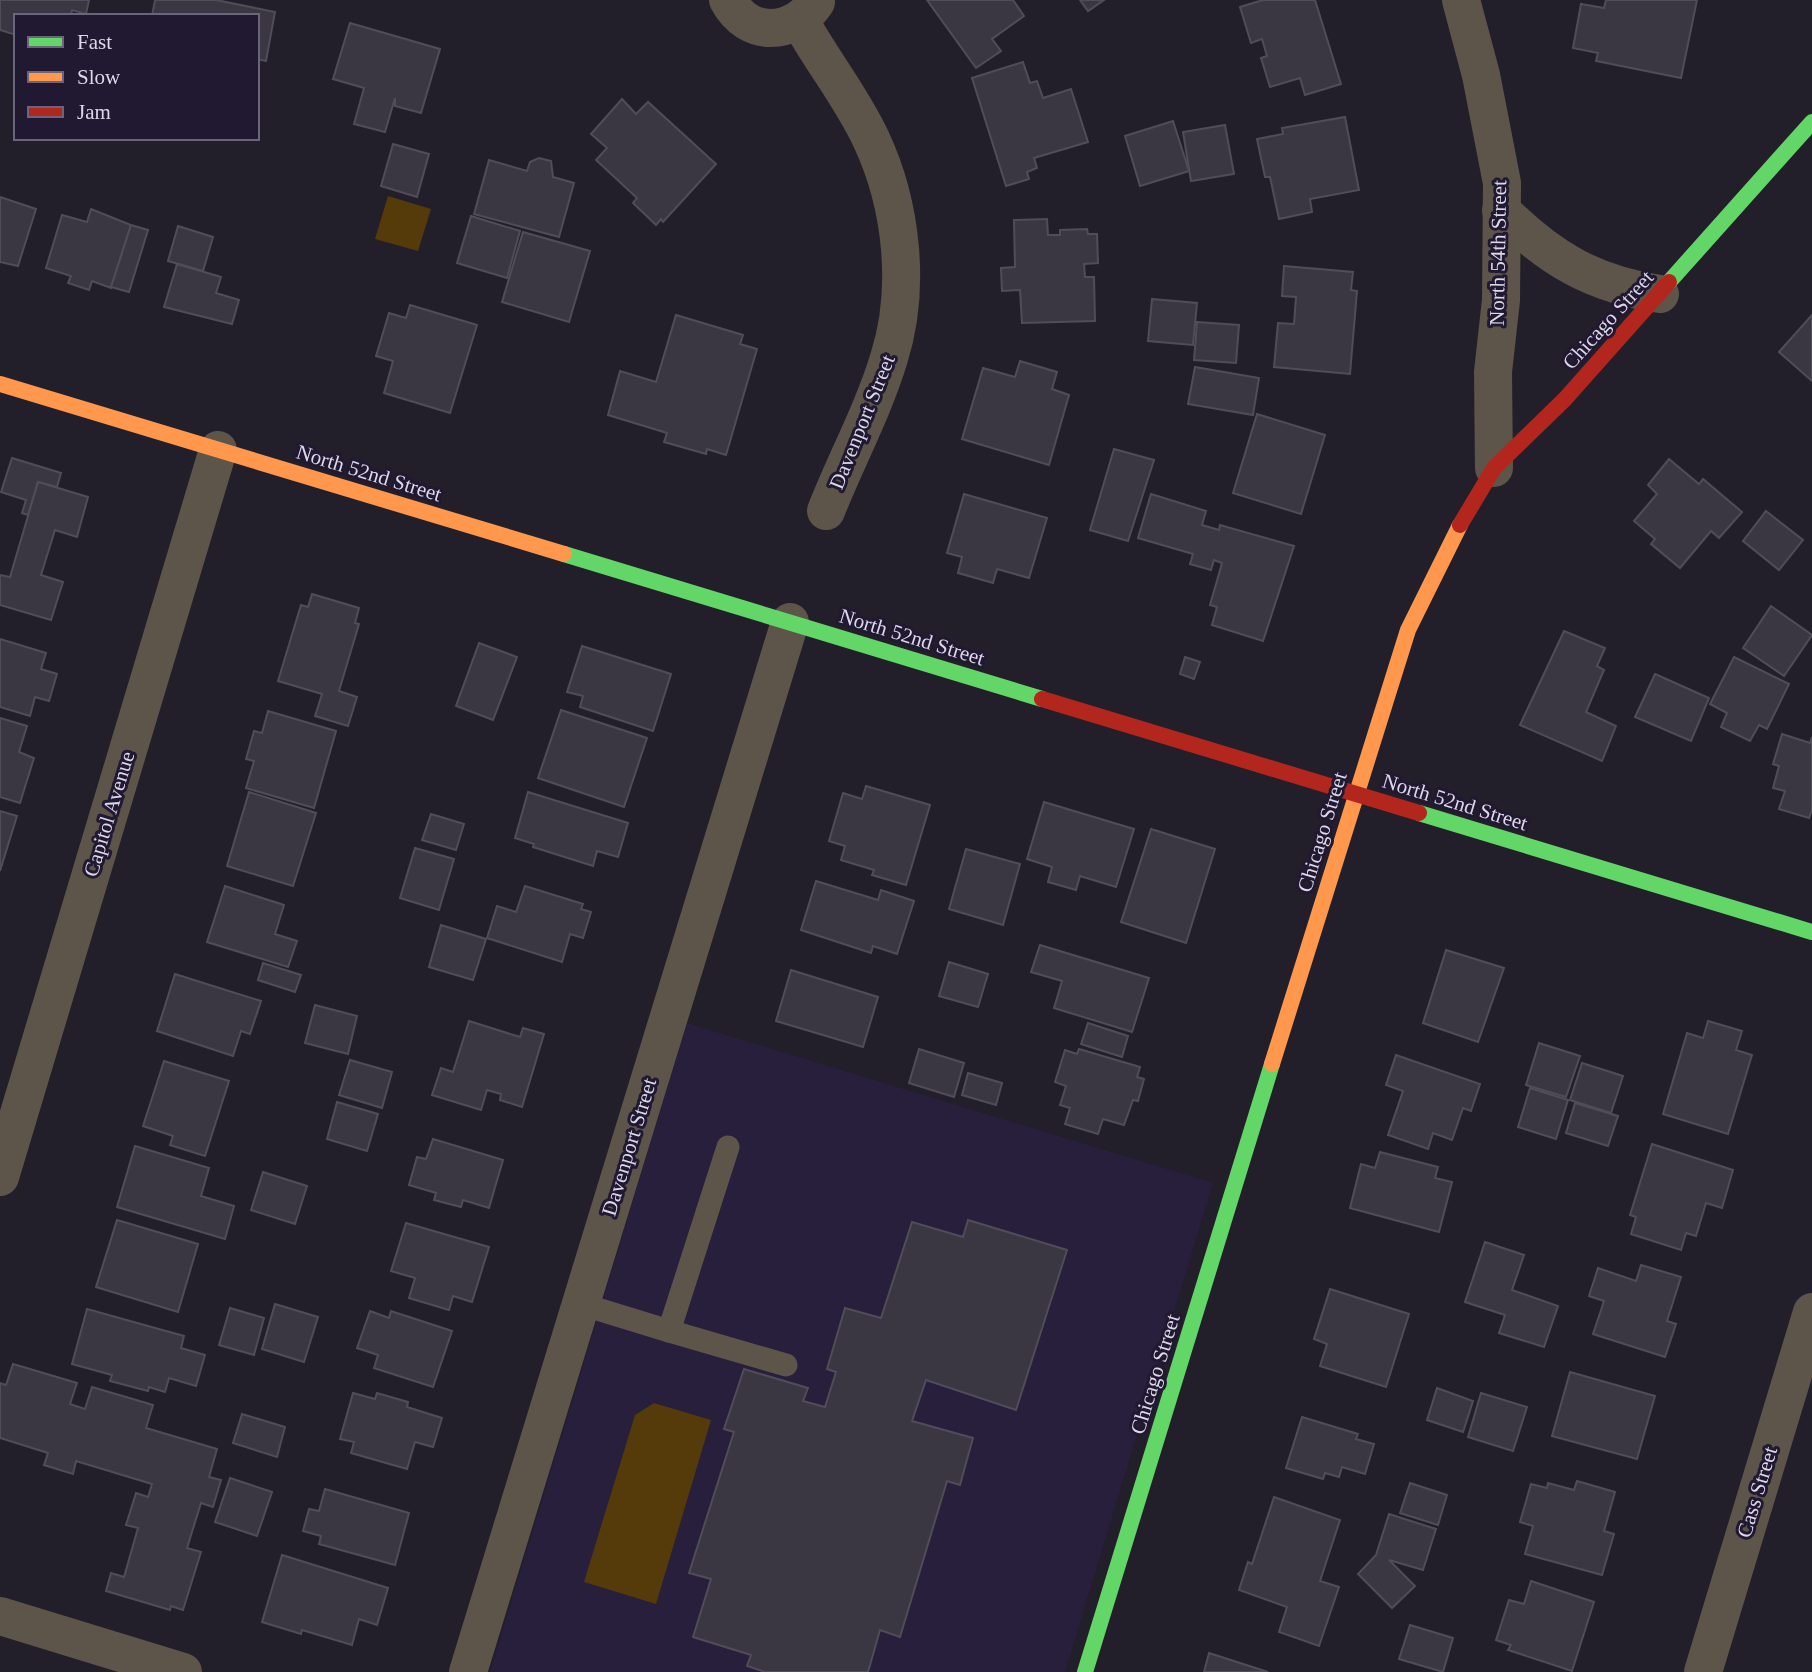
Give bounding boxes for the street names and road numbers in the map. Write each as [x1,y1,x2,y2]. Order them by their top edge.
street label: North 54th Street [1485,180,1511,326]
street label: Chicago Street [1558,266,1659,374]
street label: Davenport Street [824,351,900,493]
street label: North 52nd Street [294,440,445,507]
street label: North 52nd Street [837,604,988,671]
street label: Capitol Avenue [79,748,139,880]
street label: Chicago Street [1292,769,1352,895]
street label: North 52nd Street [1380,769,1531,836]
street label: Davenport Street [597,1075,661,1219]
street label: Chicago Street [1125,1311,1185,1437]
street label: Cass Street [1732,1443,1782,1540]

